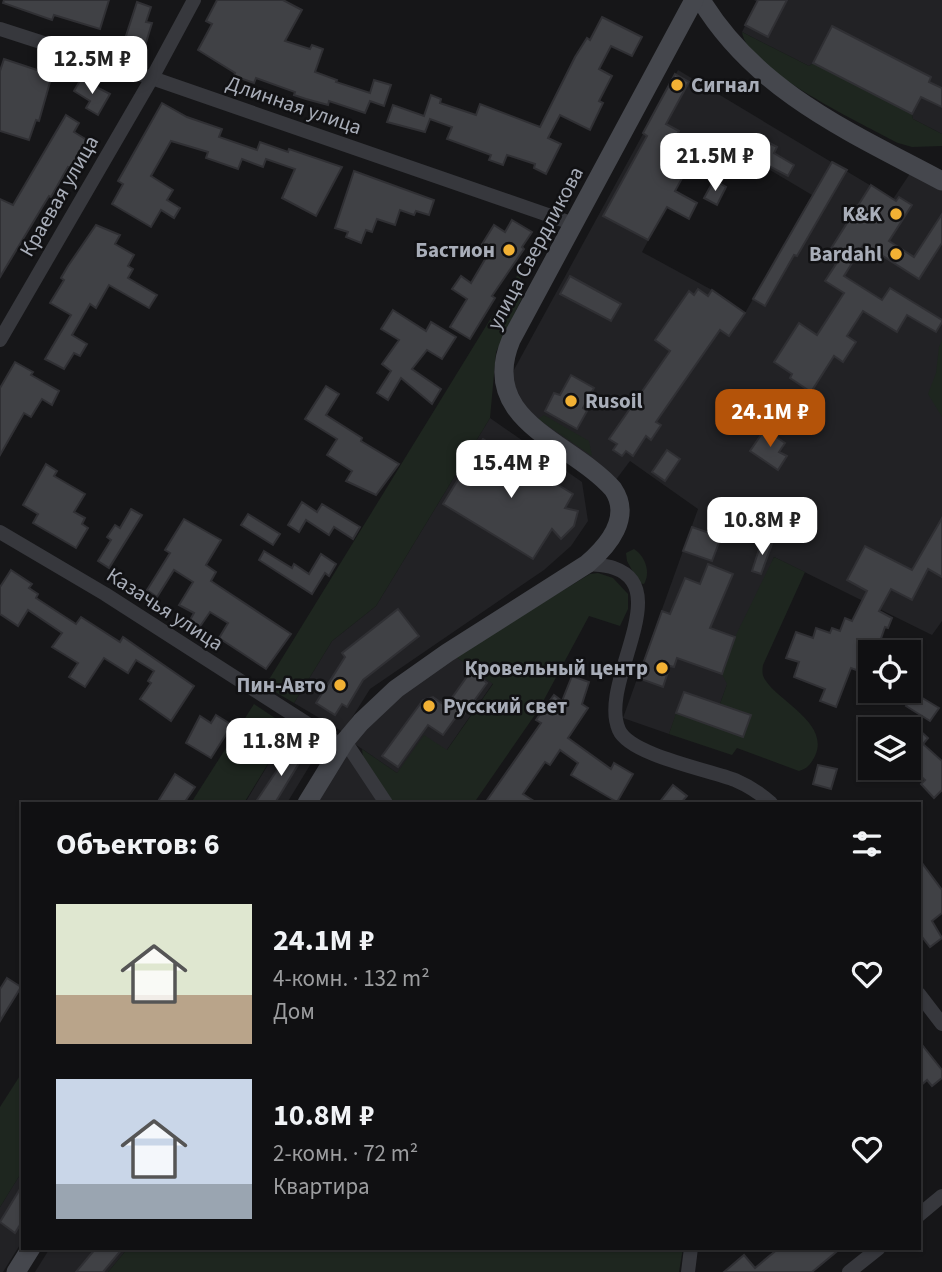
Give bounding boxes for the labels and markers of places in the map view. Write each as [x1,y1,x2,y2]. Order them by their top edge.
pin: 12.5M ₽ [27,36,157,96]
place label: Сигнал [691,70,760,100]
marker: Сигнал [669,77,685,93]
pin: 21.5M ₽ [650,134,780,193]
place label: K&K [842,199,883,229]
marker: K&K [888,206,904,222]
place label: Бастион [415,235,495,265]
place label: Bardahl [809,239,882,269]
marker: Бастион [501,242,517,258]
marker: Bardahl [888,246,904,262]
place label: Rusoil [585,386,643,416]
pin: 24.1M ₽ [705,390,835,449]
marker: Rusoil [563,393,579,409]
pin: 15.4M ₽ [446,440,576,500]
pin: 10.8M ₽ [697,498,827,557]
place label: Кровельный центр [464,653,648,683]
marker: Кровельный центр [654,660,670,676]
place label: Пин-Авто [237,670,326,700]
marker: Пин-Авто [332,677,348,693]
place label: Русский свет [443,691,567,721]
marker: Русский свет [421,698,437,714]
pin: 11.8M ₽ [216,718,346,778]

